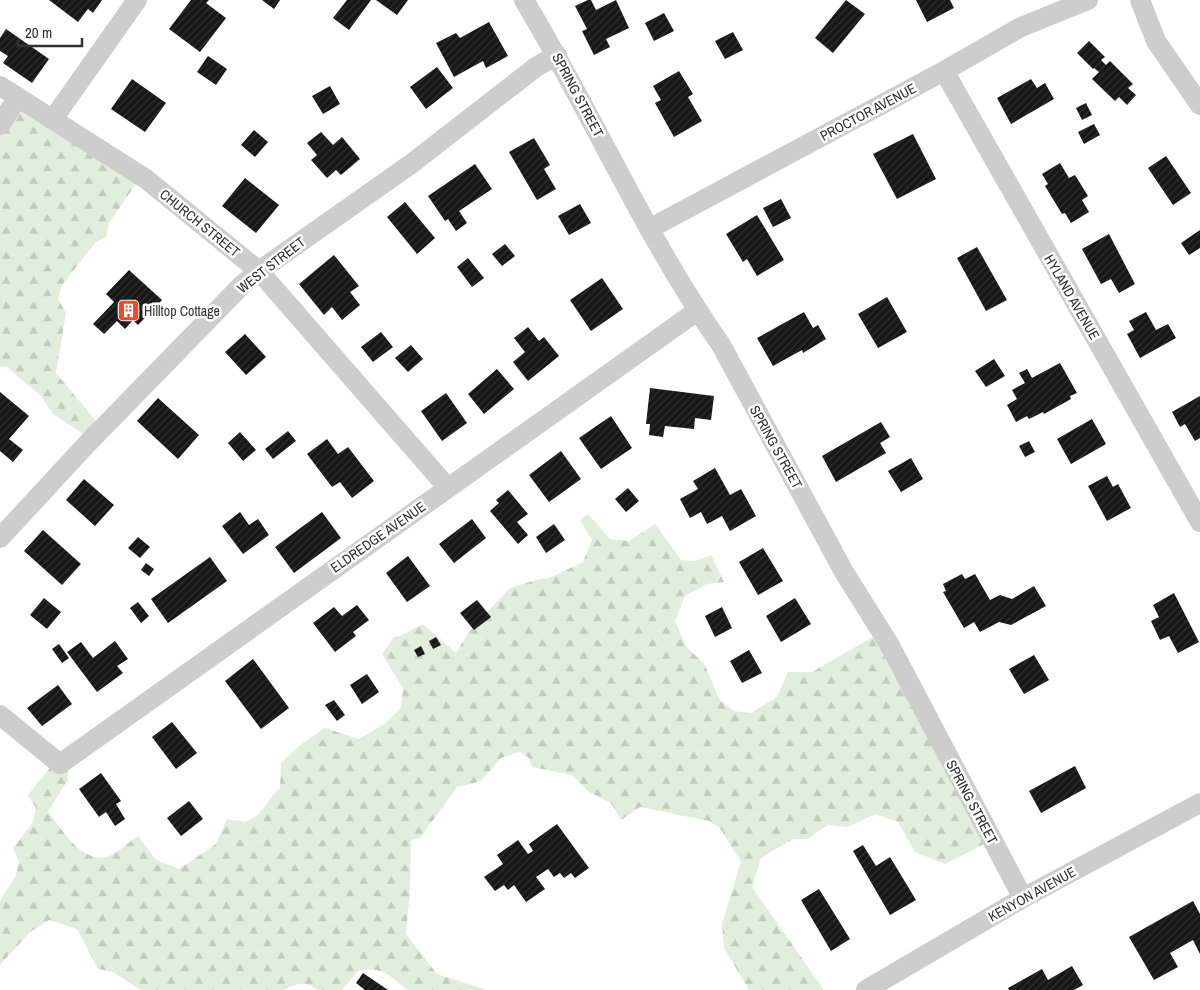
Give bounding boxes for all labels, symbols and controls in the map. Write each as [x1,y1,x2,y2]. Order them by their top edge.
scale bar [18,15,81,47]
text: 20 m [25,22,52,43]
street label: SPRING STREET [548,50,608,140]
street label: PROCTOR AVENUE [817,79,919,145]
street label: CHURCH STREET [156,185,244,261]
street label: WEST STREET [233,233,309,297]
street label: HYLAND AVENUE [1040,251,1104,343]
building icon: Hilltop Cottage [116,299,140,323]
place label: Hilltop Cottage [144,302,220,320]
street label: SPRING STREET [746,402,806,492]
street label: ELDREDGE AVENUE [327,497,429,577]
street label: SPRING STREET [942,757,1002,847]
street label: KENYON AVENUE [985,863,1079,925]

